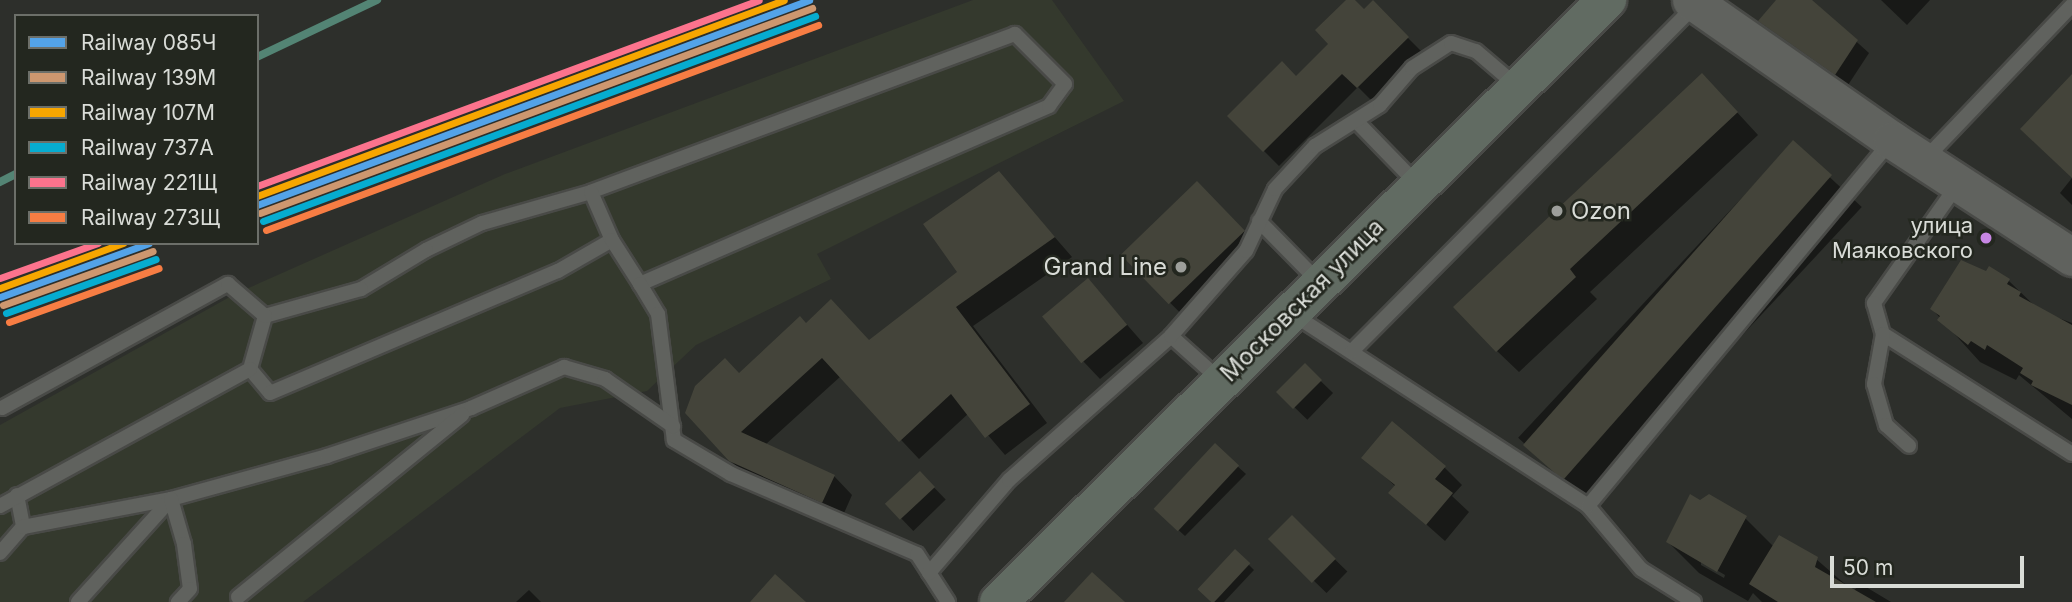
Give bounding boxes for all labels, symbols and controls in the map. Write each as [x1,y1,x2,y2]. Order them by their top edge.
legend [14,14,259,245]
text: Railway 085Ч [81,30,216,55]
text: Railway 139М [81,65,216,90]
text: Railway 107М [81,100,215,125]
text: Railway 737А [81,135,214,160]
text: Railway 221Щ [81,170,217,195]
place label: Ozon [1571,197,1631,225]
marker: Ozon [1549,203,1565,219]
text: Railway 273Щ [81,205,220,230]
place label: улица Маяковского [1832,212,1973,264]
street label: Московская улица [1215,213,1389,387]
marker: улица Маяковского [1979,231,1993,245]
place label: Grand Line [1043,253,1167,281]
marker: Grand Line [1173,259,1189,275]
scale bar [1834,542,2028,586]
text: 50 m [1843,555,1893,580]

